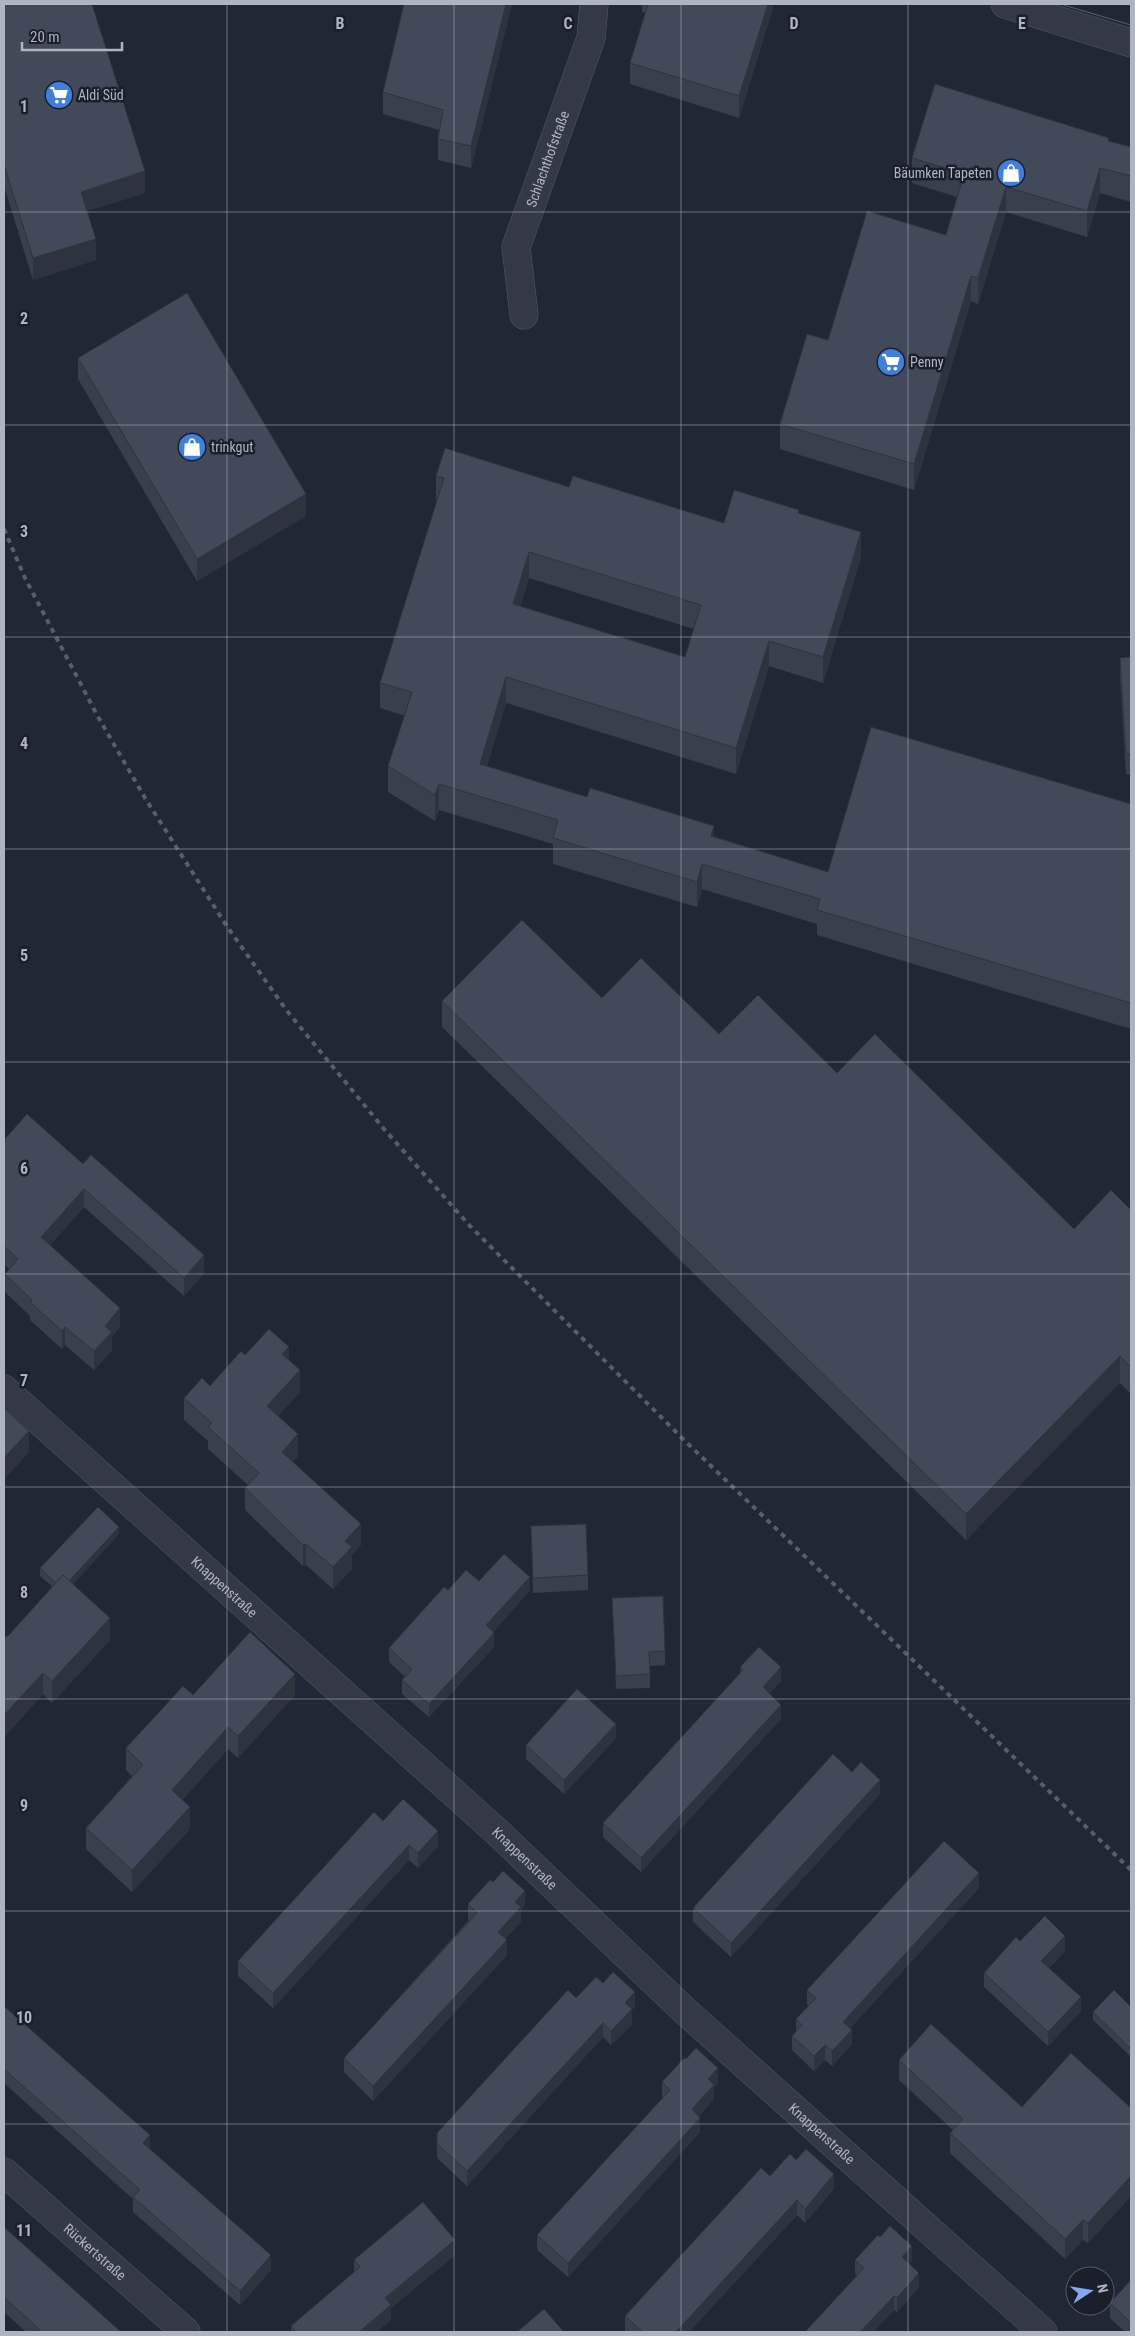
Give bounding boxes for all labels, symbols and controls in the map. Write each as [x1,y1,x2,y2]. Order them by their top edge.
text: B [336,14,345,33]
text: C [563,14,573,33]
text: D [789,14,799,33]
text: E [1018,14,1026,33]
scale bar [22,20,122,52]
text: 20 m [30,28,60,46]
supermarket icon: Aldi Süd [44,80,74,110]
place label: Aldi Süd [78,87,124,103]
text: 1 [20,97,28,116]
street label: Schlachthofstraße [523,108,572,209]
shop icon: Bäumken Tapeten [996,158,1026,188]
place label: Bäumken Tapeten [894,165,992,181]
text: 2 [20,309,28,328]
supermarket icon: Penny [876,347,906,377]
place label: Penny [910,354,944,370]
shop icon: trinkgut [177,432,207,462]
place label: trinkgut [211,439,253,455]
text: 3 [20,522,28,541]
text: 4 [20,734,28,753]
text: 5 [20,946,28,965]
text: 6 [20,1159,28,1178]
text: 7 [20,1371,28,1390]
street label: Knappenstraße [188,1553,261,1621]
text: 8 [20,1583,28,1602]
text: 9 [20,1796,28,1815]
street label: Knappenstraße [489,1824,561,1893]
text: 10 [16,2008,32,2027]
street label: Knappenstraße [785,2100,858,2168]
street label: Rückertstraße [61,2220,130,2284]
text: 11 [16,2221,32,2240]
north arrow [1065,2266,1115,2316]
text: N [1094,2282,1111,2294]

